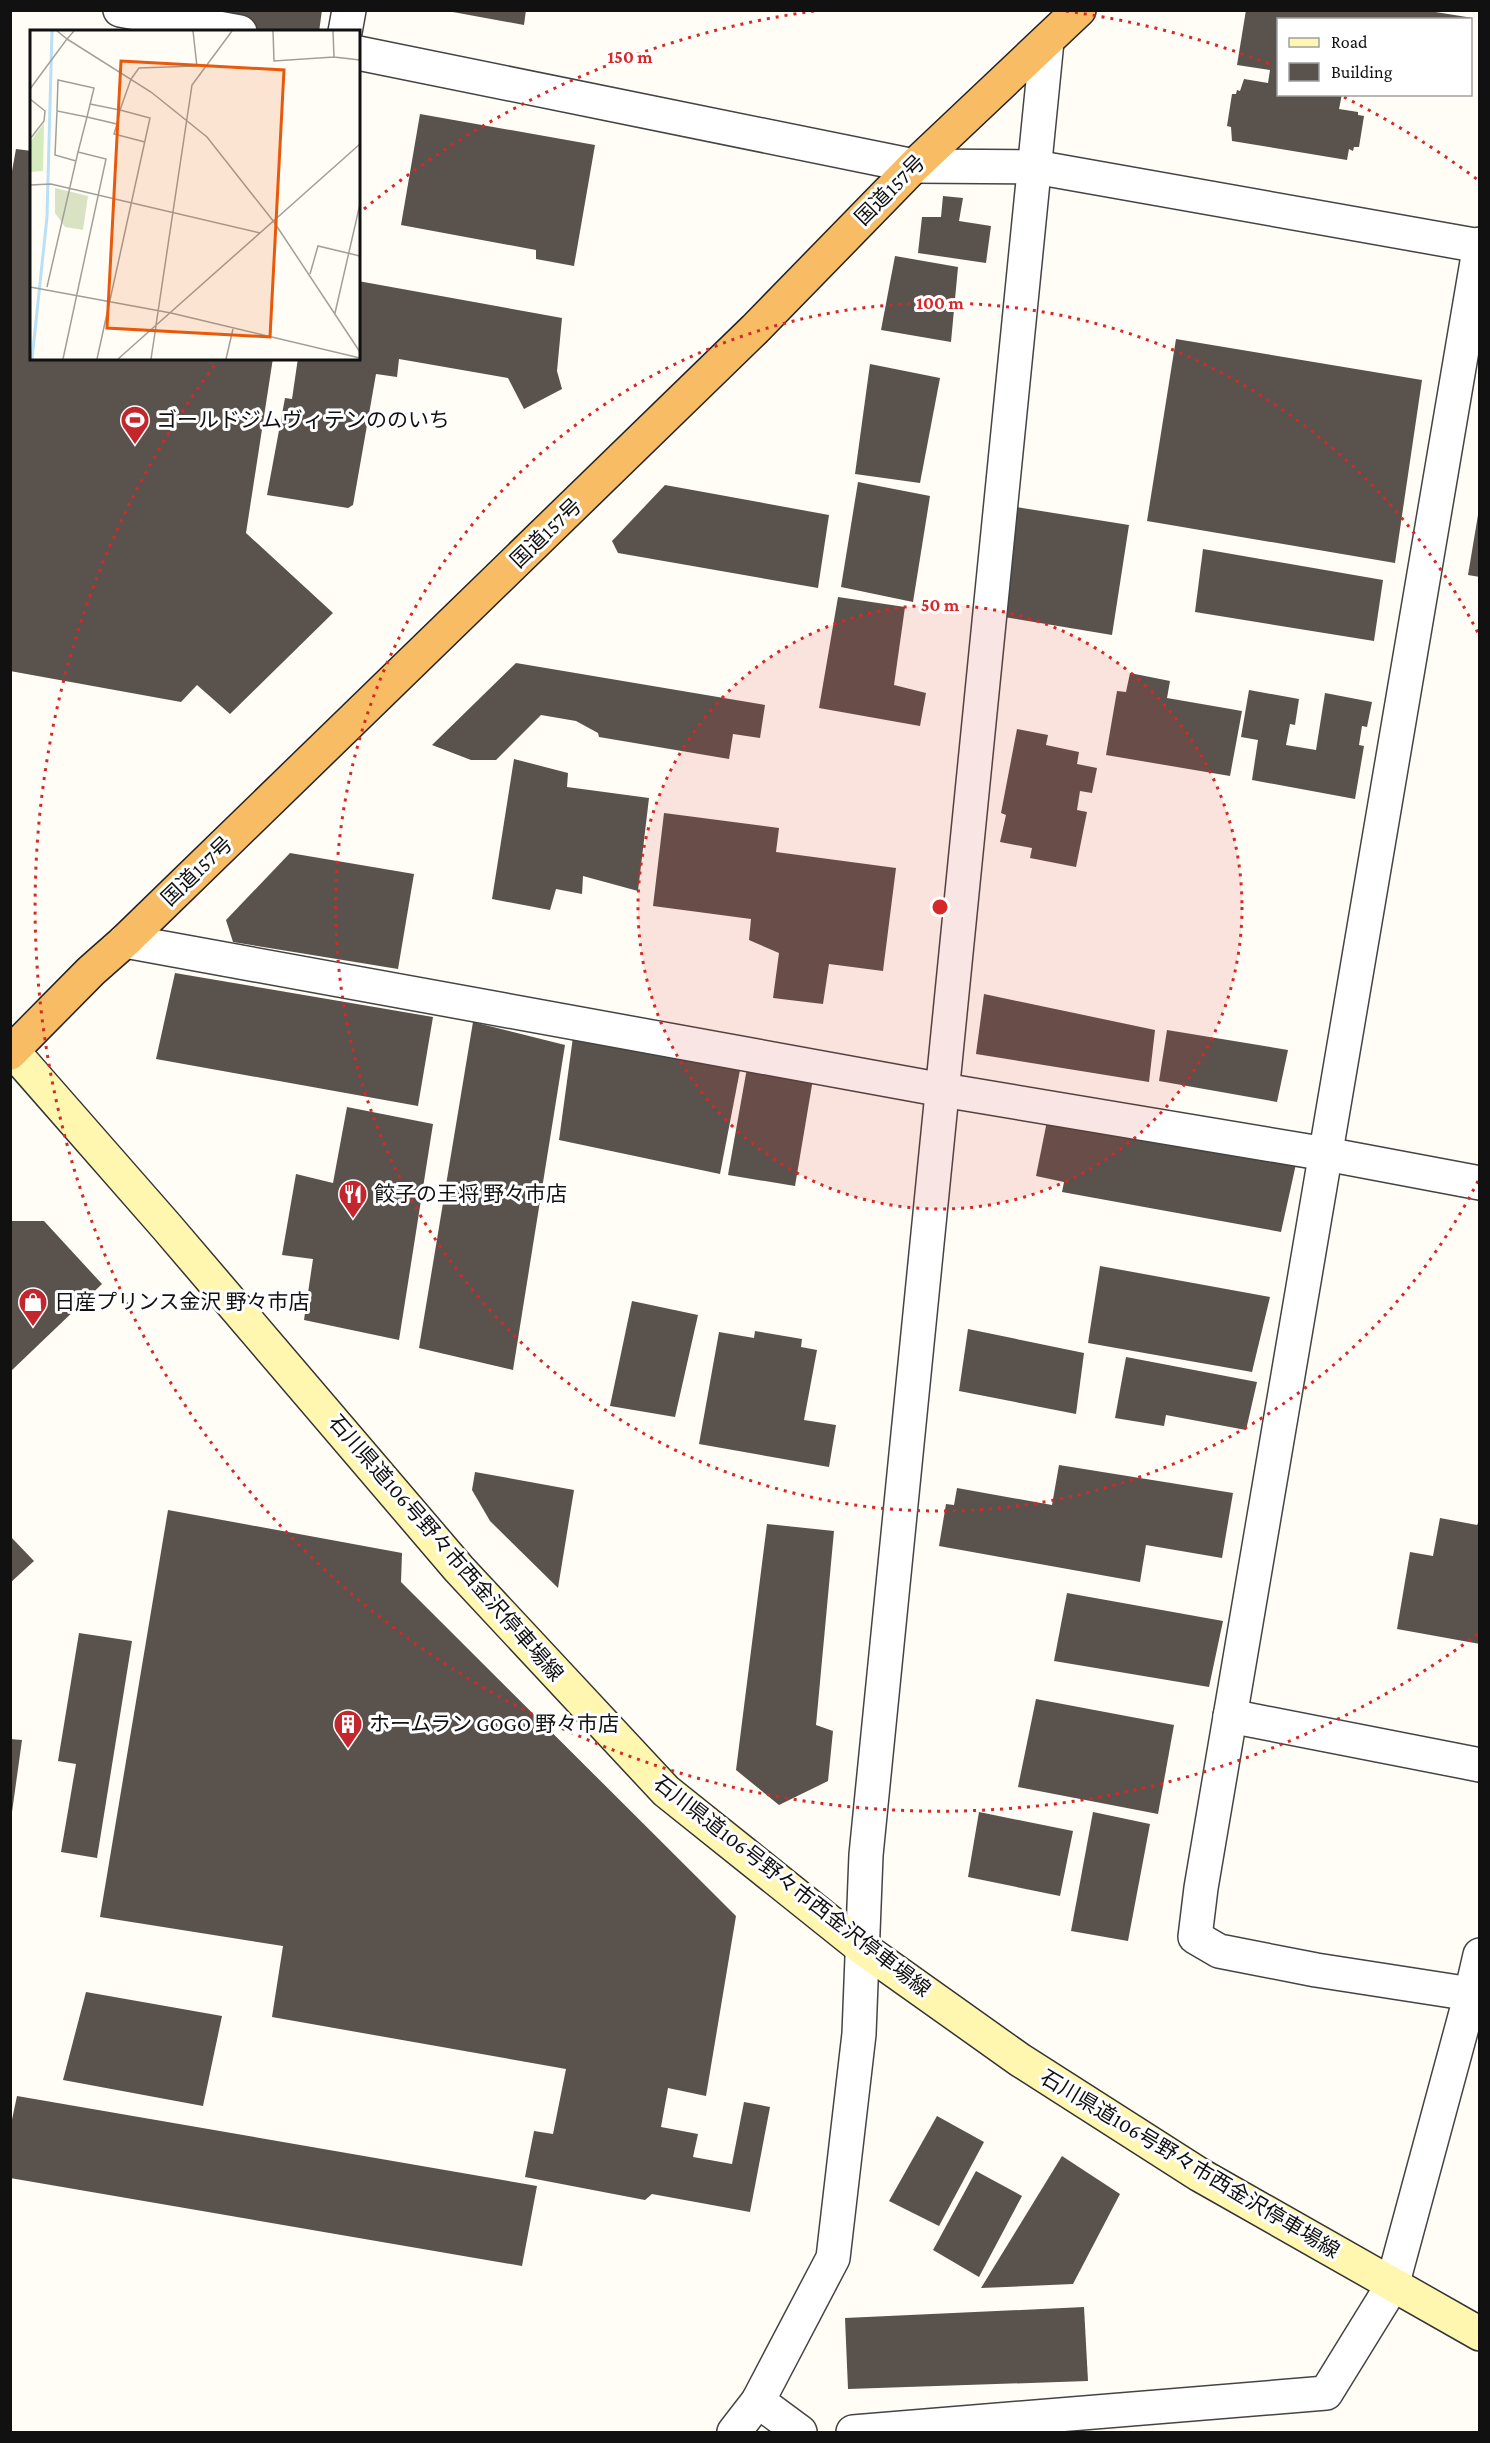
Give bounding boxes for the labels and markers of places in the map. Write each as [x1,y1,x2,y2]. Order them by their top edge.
sports icon: ゴールドジムヴィテンののいち [119,404,151,446]
place label: ゴールドジムヴィテンののいち [156,408,450,432]
centre of rings [930,897,950,917]
restaurant icon: 餃子の王将 野々市店 [337,1178,369,1220]
place label: 餃子の王将 野々市店 [374,1182,567,1206]
shop icon: 日産プリンス金沢 野々市店 [17,1286,49,1328]
place label: 日産プリンス金沢 野々市店 [54,1290,310,1314]
building icon: ホームラン GOGO 野々市店 [332,1708,364,1750]
place label: ホームラン GOGO 野々市店 [369,1712,619,1736]

